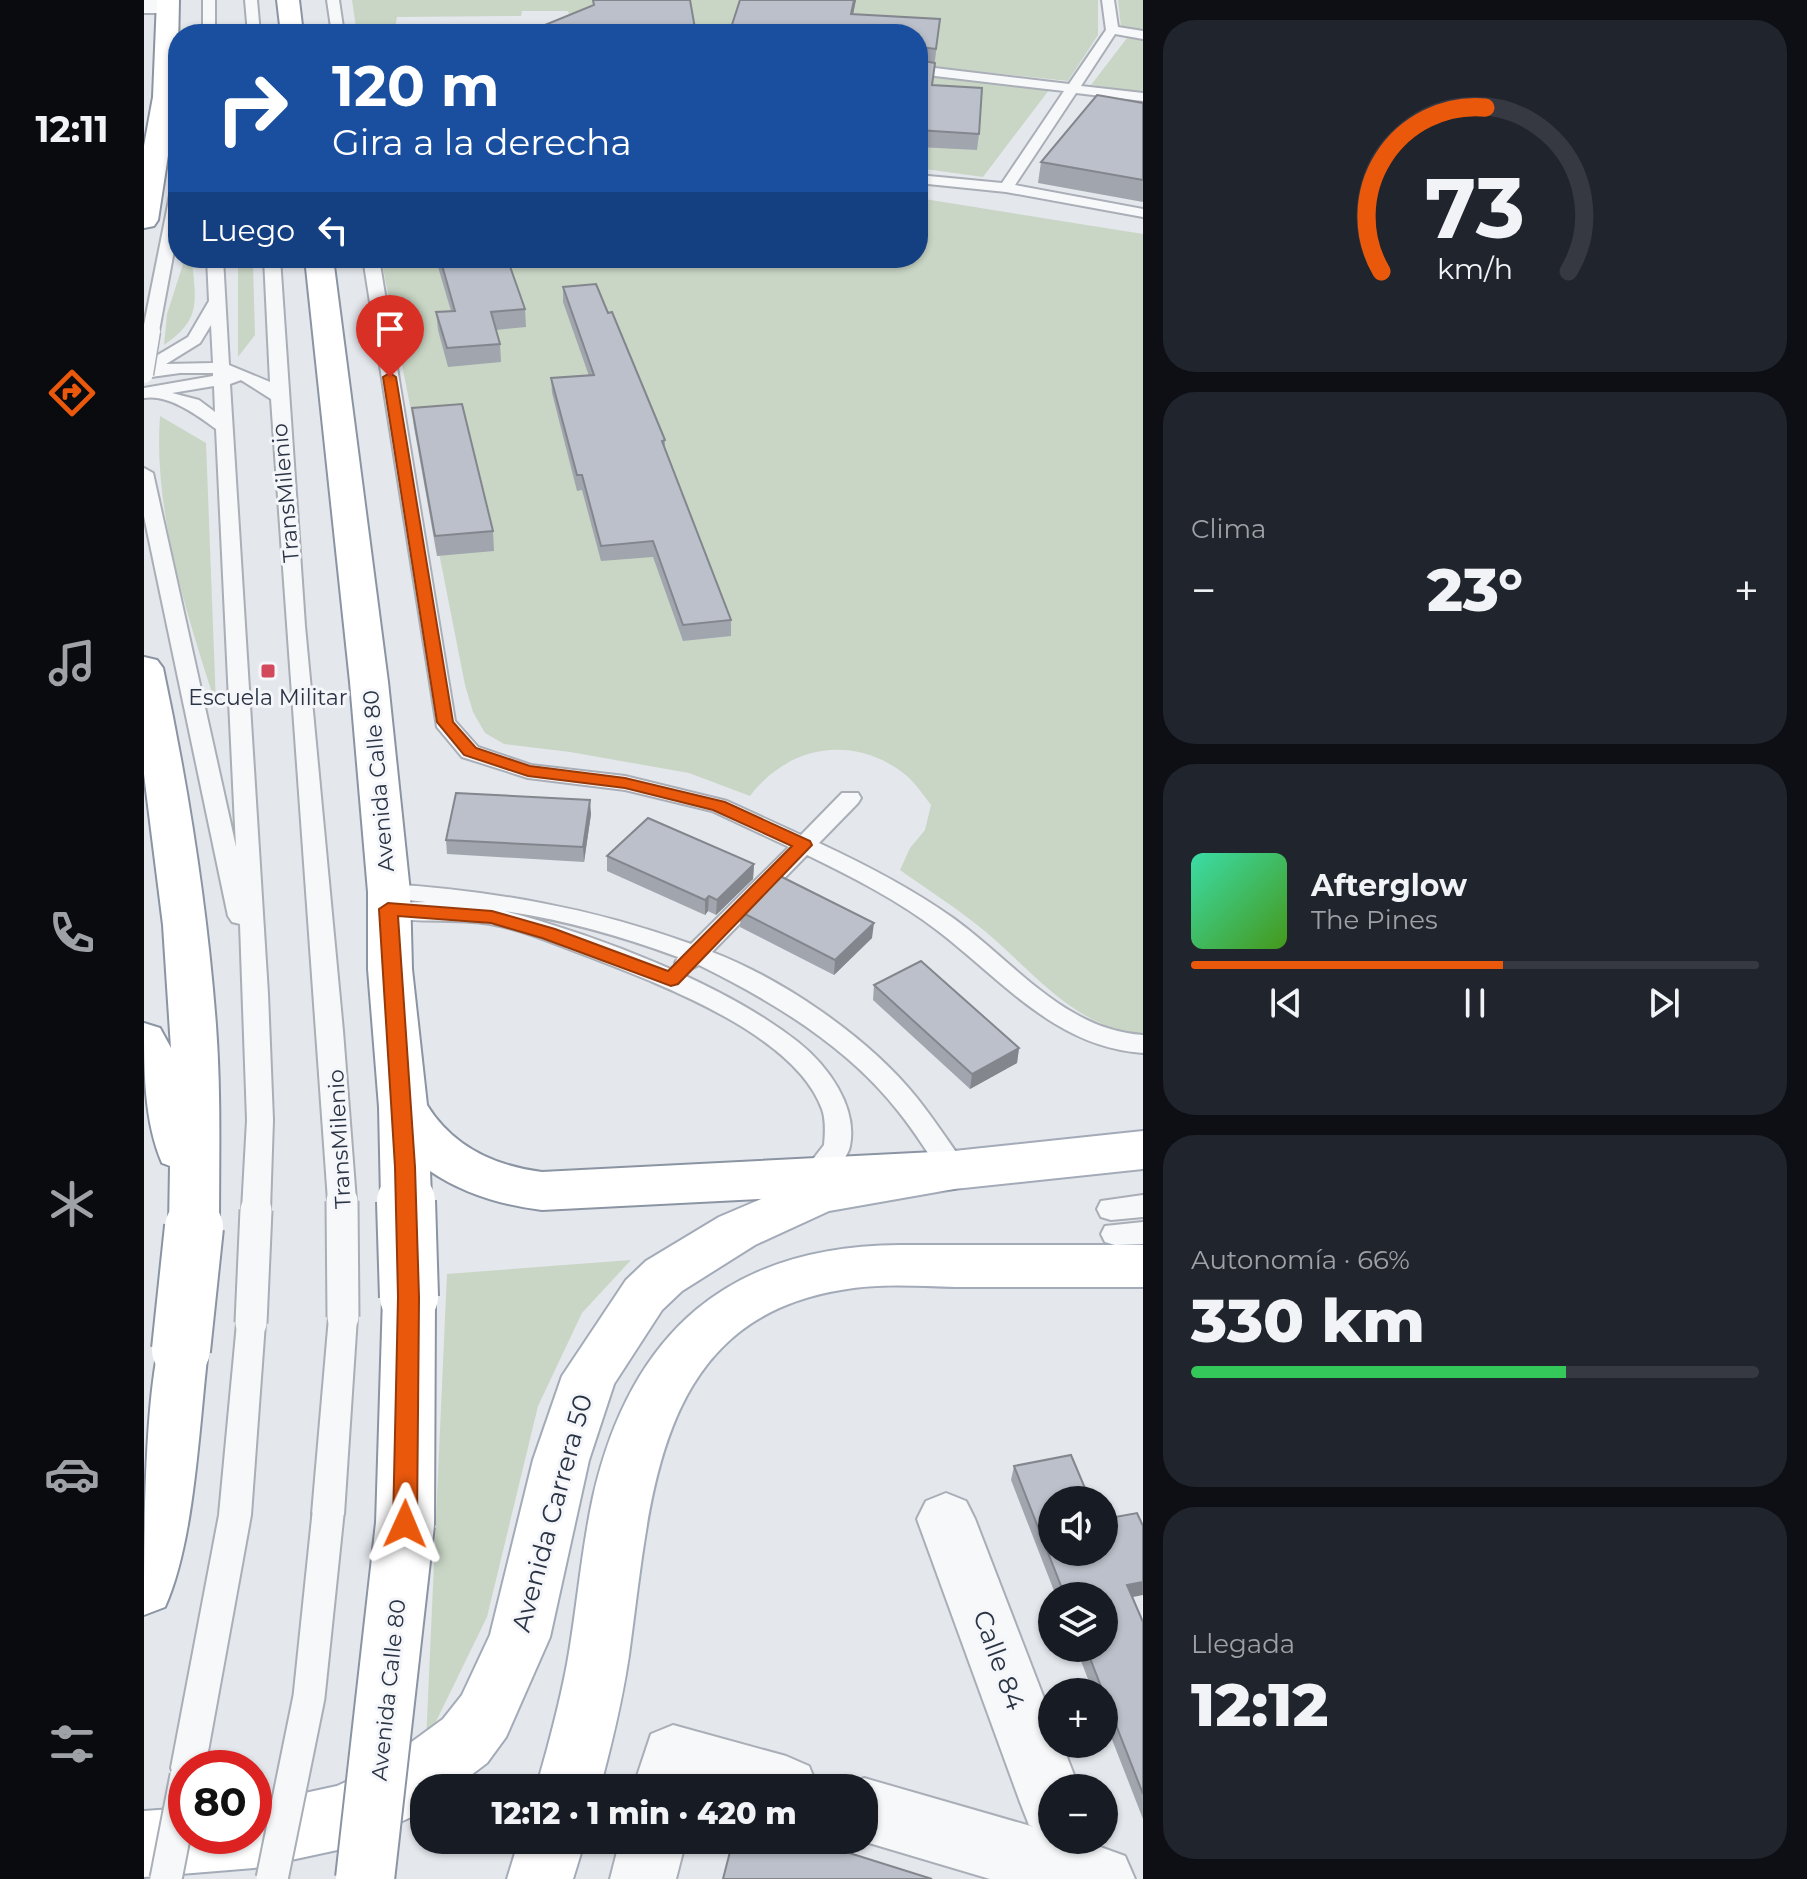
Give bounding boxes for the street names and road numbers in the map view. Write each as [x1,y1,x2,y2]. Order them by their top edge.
street label: TransMilenio [266,422,305,564]
street label: Avenida Calle 80 [357,689,400,873]
street label: TransMilenio [322,1069,357,1209]
street label: Avenida Carrera 50 [505,1391,599,1635]
street label: Avenida Calle 80 [366,1598,411,1782]
street label: Calle 84 [966,1606,1032,1714]

